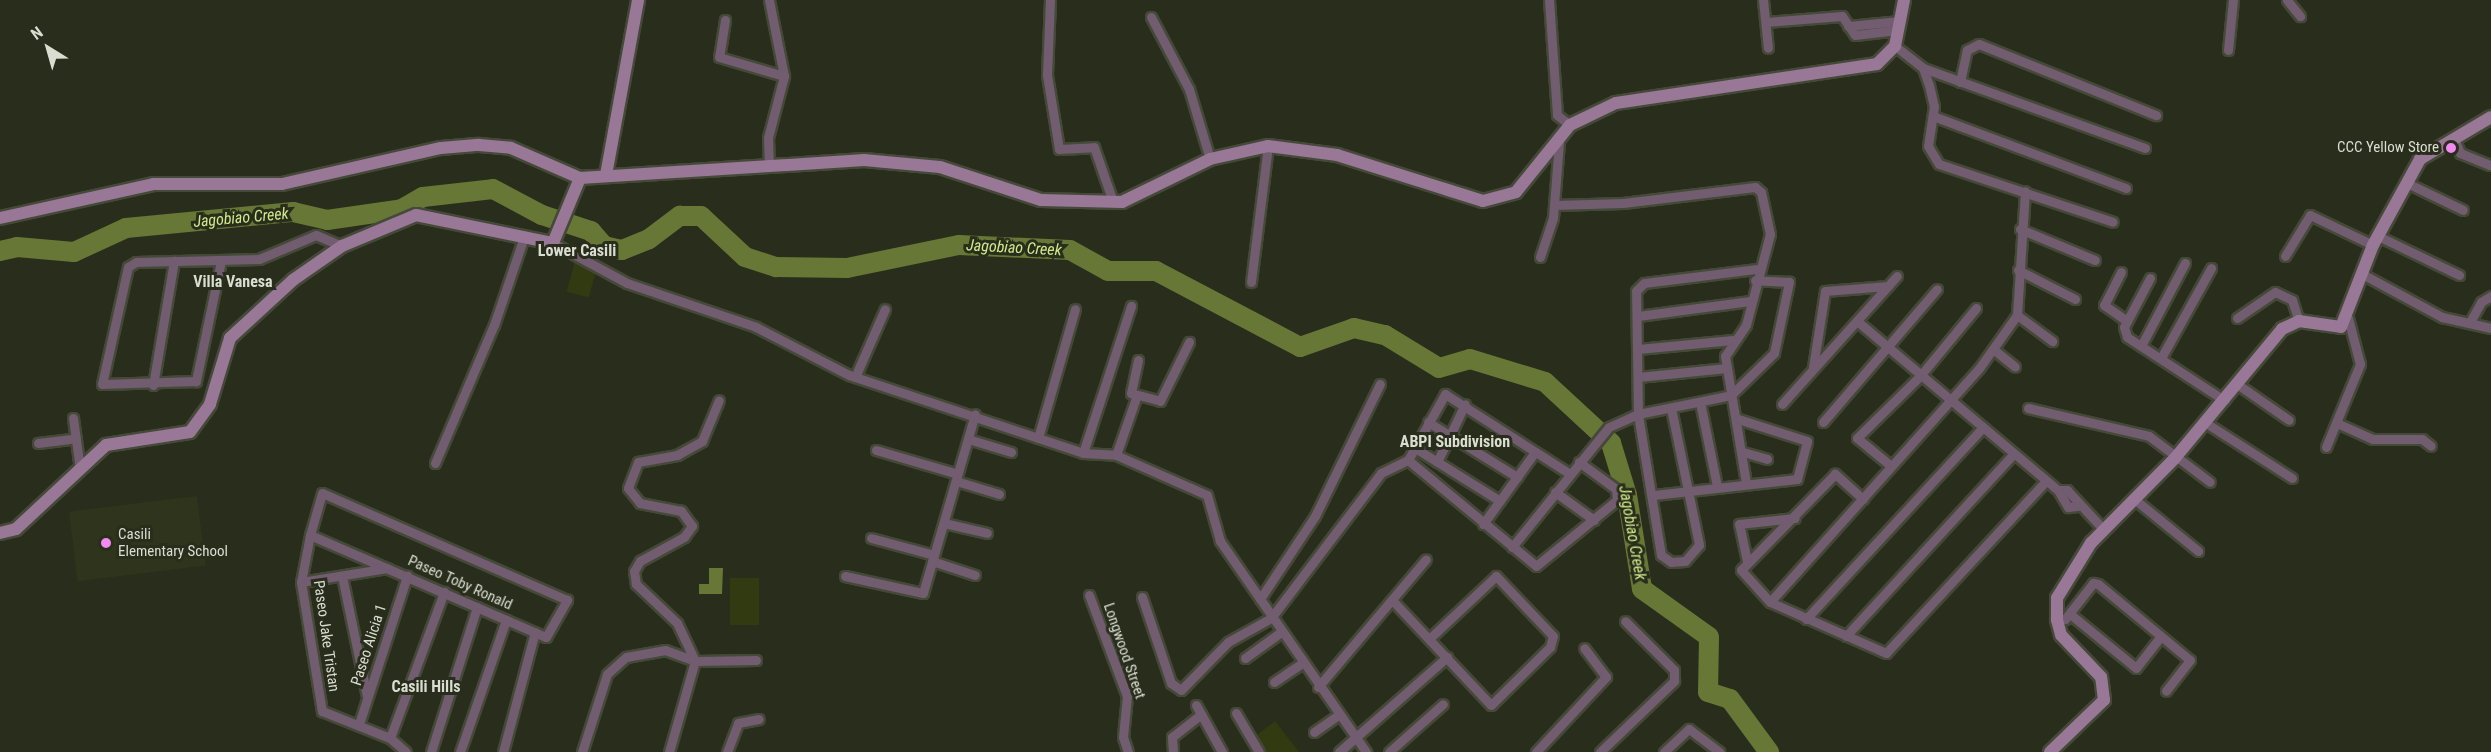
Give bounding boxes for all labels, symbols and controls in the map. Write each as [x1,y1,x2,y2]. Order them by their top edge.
north arrow [18,18,78,78]
text: N [27,23,46,44]
place label: CCC Yellow Store [2337,139,2439,157]
marker: CCC Yellow Store [2444,141,2458,155]
water label: Jagobiao Creek [193,204,289,232]
water label: Jagobiao Creek [966,236,1062,260]
district label: Lower Casili [538,241,616,261]
district label: Villa Vanesa [193,272,273,292]
district label: ABPI Subdivision [1400,432,1510,452]
water label: Jagobiao Creek [1614,484,1650,582]
place label: Casili Elementary School [118,525,228,560]
marker: Casili Elementary School [99,536,113,550]
street label: Paseo Toby Ronald [405,552,515,614]
street label: Paseo Jake Tristan [309,579,343,693]
street label: Longwood Street [1099,601,1149,701]
street label: Paseo Alicia 1 [347,602,391,688]
district label: Casili Hills [392,677,460,697]

